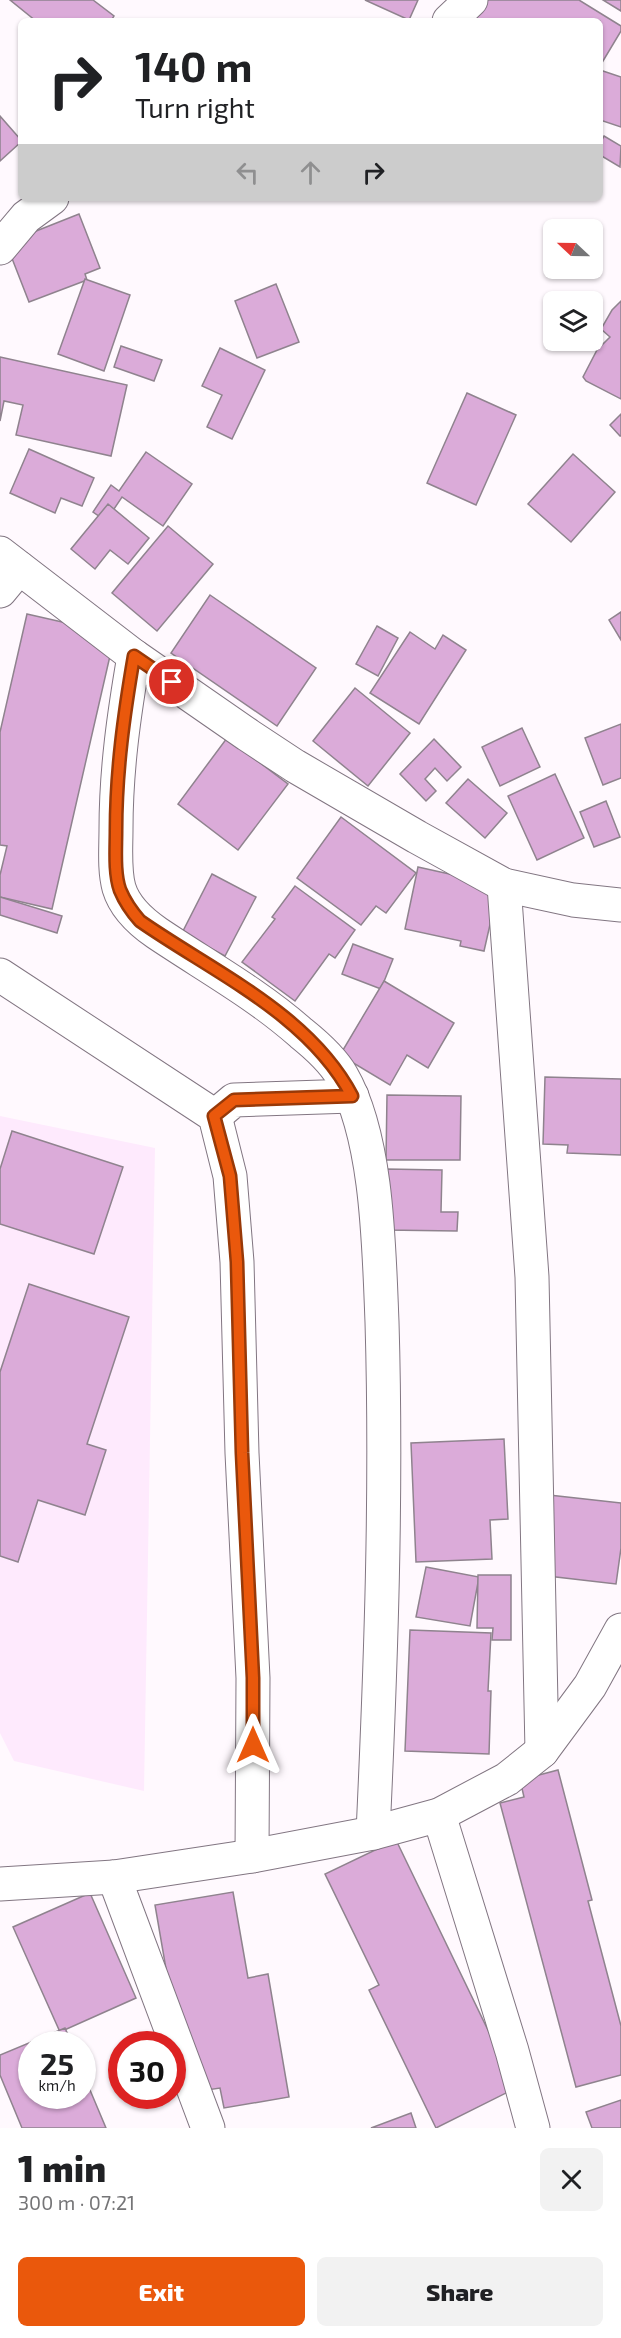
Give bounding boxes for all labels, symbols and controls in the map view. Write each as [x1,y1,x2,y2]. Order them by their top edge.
text: 140 m [135,40,252,90]
icon: right [36,42,114,120]
text: Turn right [135,91,255,123]
icon: left [231,156,264,189]
icon: ahead [294,156,327,189]
icon: right [357,156,390,189]
north arrow [543,219,603,279]
map controls [543,219,603,351]
button: layers [543,291,603,351]
pin [146,656,197,707]
icon: arrive [155,665,188,698]
position arrow [221,1713,285,1777]
speed limit sign: 30 [108,2031,186,2109]
text: 25 [40,2045,74,2081]
text: km/h [38,2076,76,2094]
text: 1 min [18,2146,106,2189]
button: close [540,2148,603,2211]
text: 300 m · 07:21 [18,2190,135,2214]
button: Exit [18,2257,305,2326]
button: Share [317,2257,603,2326]

